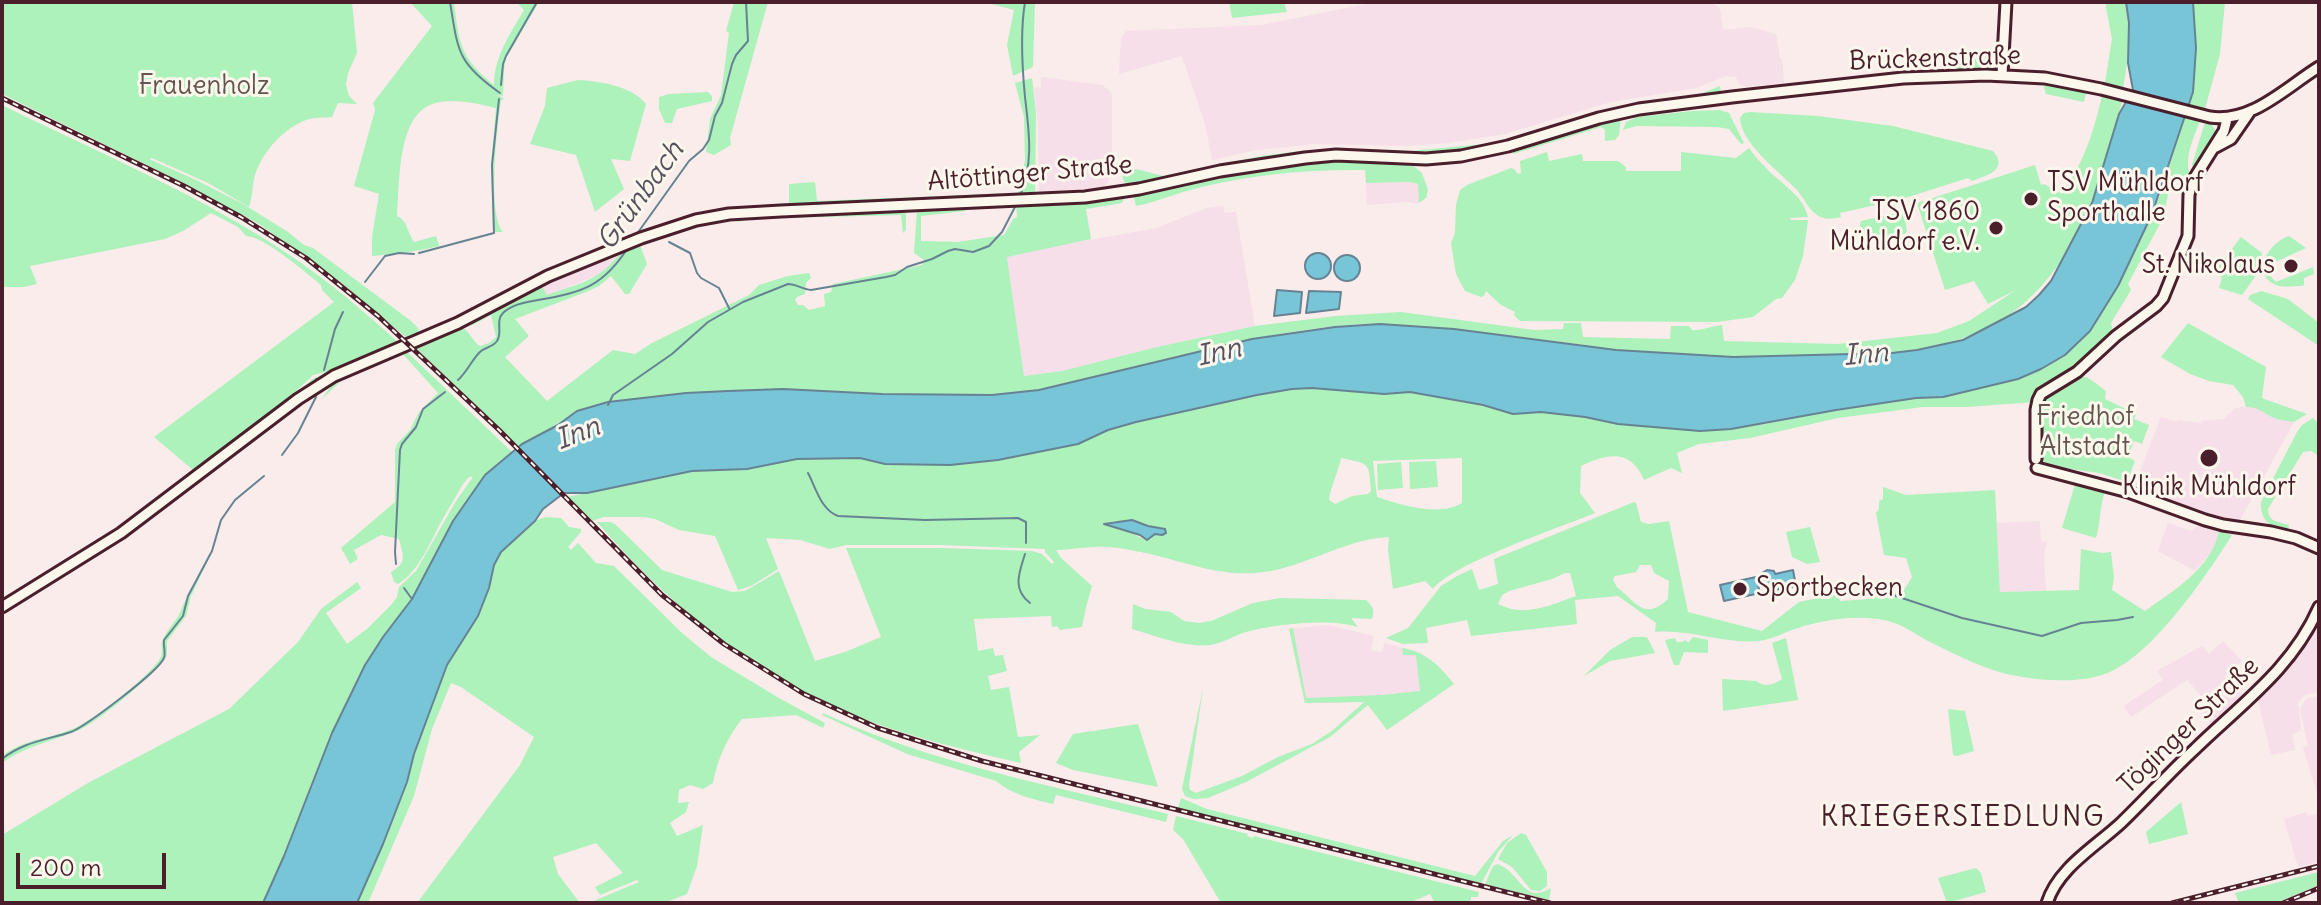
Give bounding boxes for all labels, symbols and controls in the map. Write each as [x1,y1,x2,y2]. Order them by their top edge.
street label: Brückenstraße [1849,40,2021,78]
park label: Frauenholz [139,71,269,103]
water label: Grünbach [590,135,692,257]
street label: Altöttinger Straße [926,150,1134,198]
place label: TSV Mühldorf Sporthalle [2047,168,2203,230]
marker: TSV Mühldorf Sporthalle [2022,190,2040,208]
place label: TSV 1860 Mühldorf e.V. [1829,197,1980,258]
marker: TSV 1860 Mühldorf e.V. [1987,219,2005,237]
place label: St. Nikolaus [2142,250,2275,282]
marker: St. Nikolaus [2282,257,2300,275]
water label: Inn [1194,332,1244,374]
water label: Inn [1842,336,1890,374]
park label: Friedhof Altstadt [2036,402,2134,464]
water label: Inn [551,410,605,458]
marker: Klinik Mühldorf [2198,447,2220,469]
place label: Klinik Mühldorf [2122,472,2296,504]
place label: Sportbecken [1756,573,1903,605]
marker: Sportbecken [1731,580,1749,598]
street label: Töginger Straße [2112,651,2266,801]
district label: KRIEGERSIEDLUNG [1820,801,2106,835]
scale bar [20,837,170,887]
text: 200 m [30,852,102,882]

